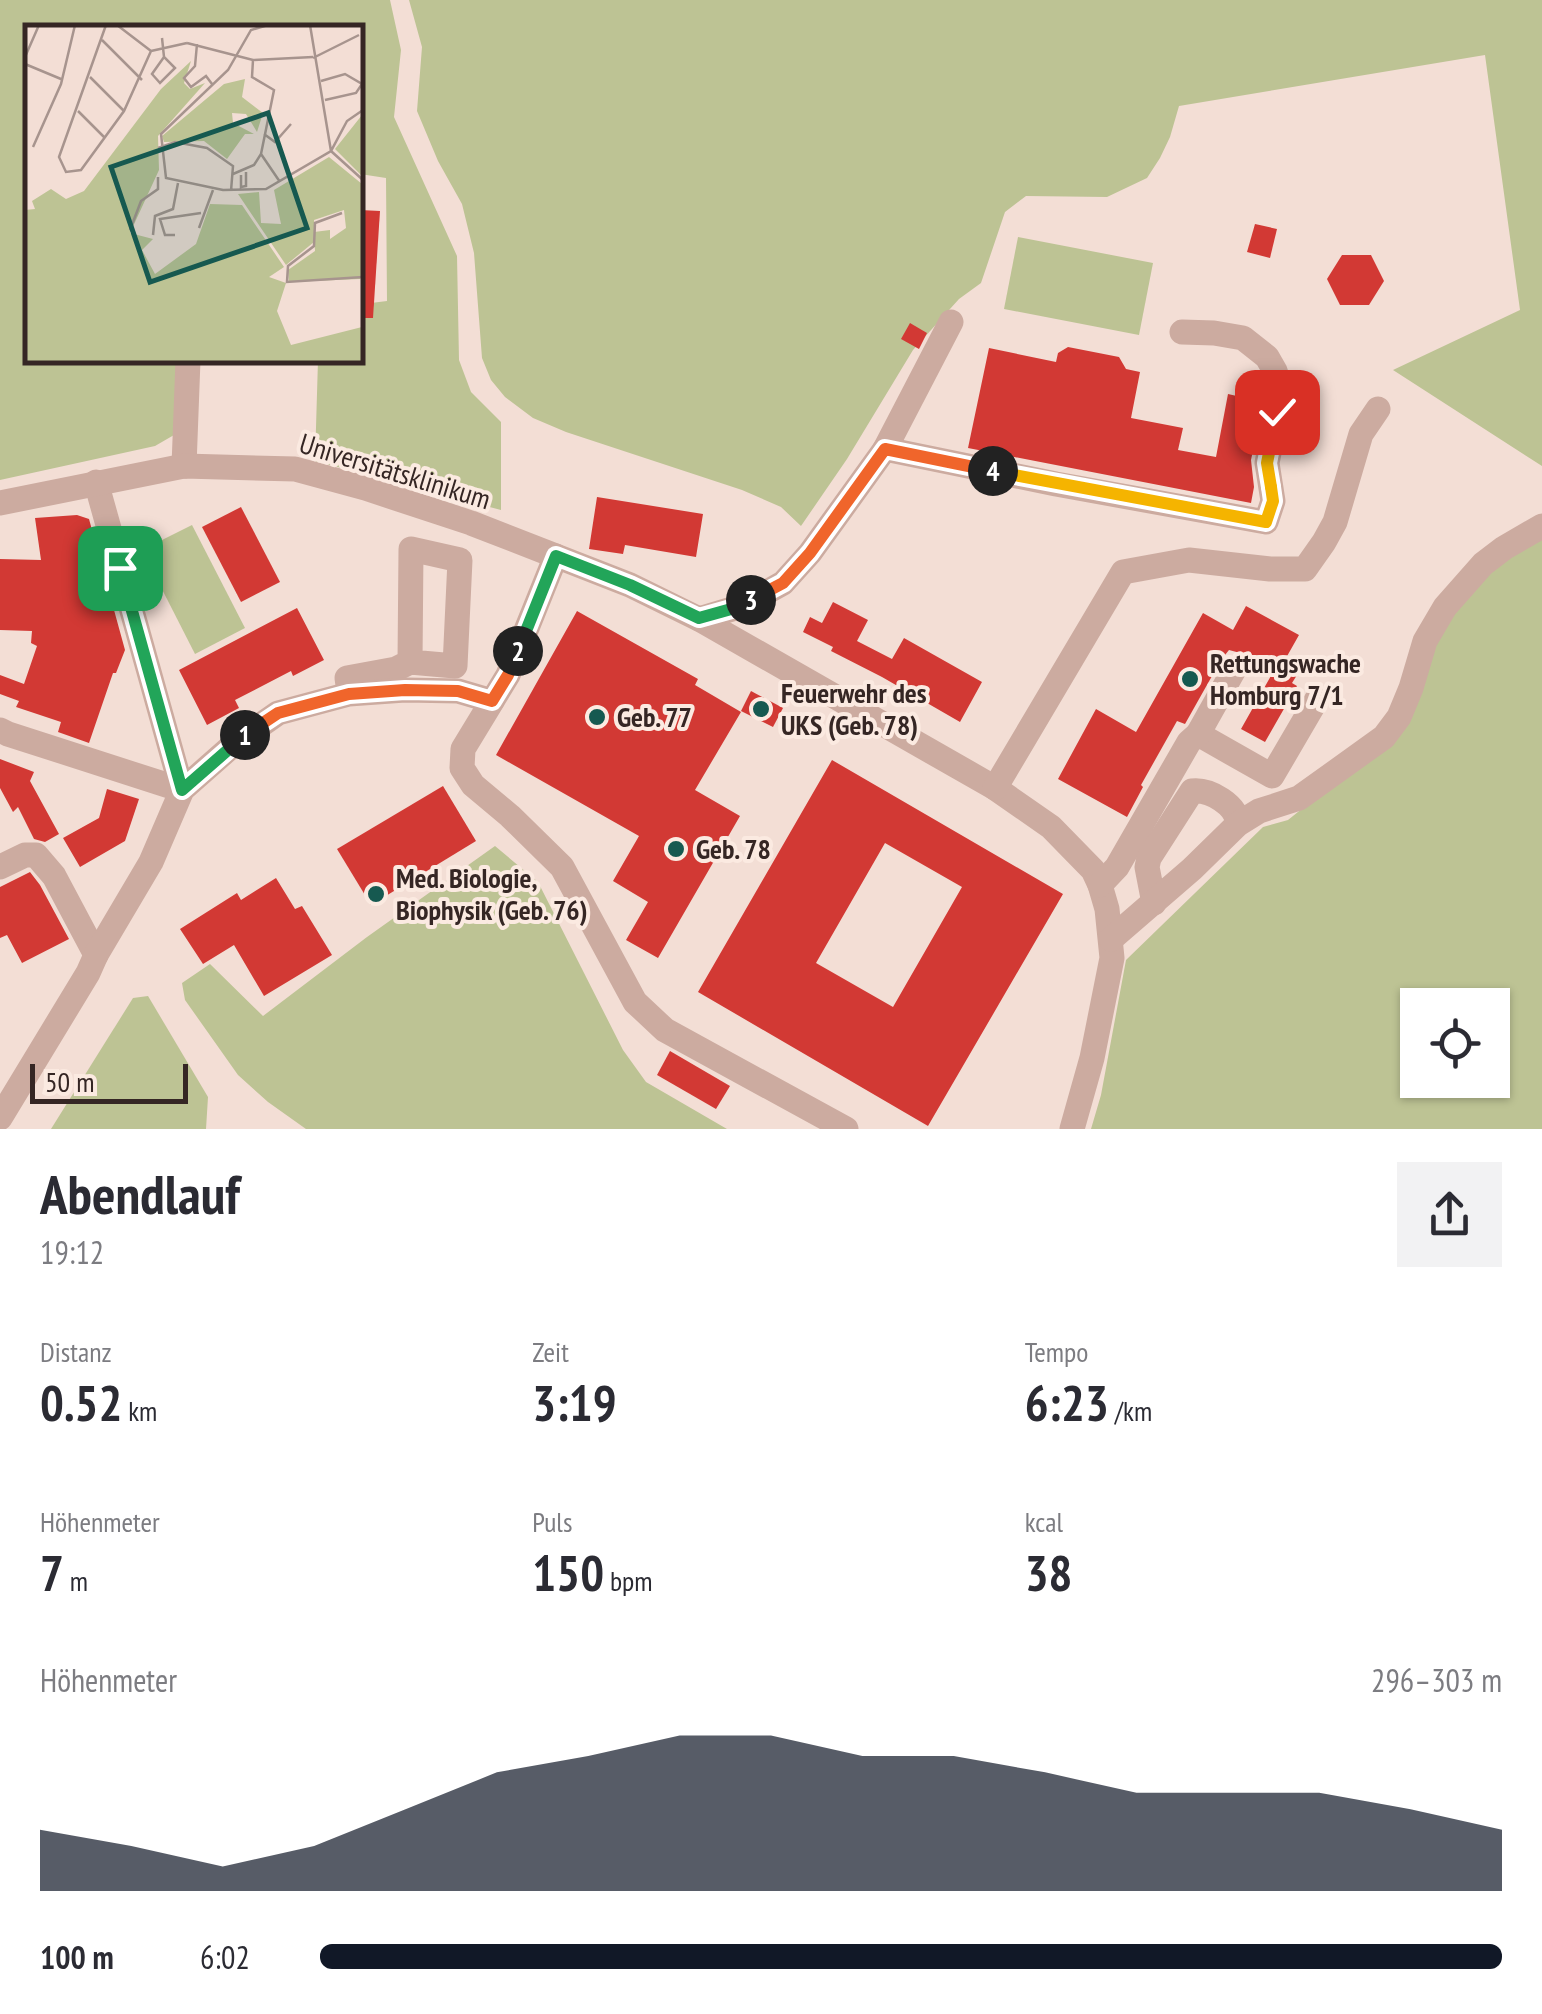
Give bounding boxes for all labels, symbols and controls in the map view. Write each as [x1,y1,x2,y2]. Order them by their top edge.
inset map [25,25,362,362]
pin [1235,370,1320,455]
icon: check [1250,385,1305,440]
street label: Universitätsklinikum [295,424,495,517]
pin: 4 [968,446,1018,496]
text: 4 [986,452,1000,489]
pin [78,526,163,611]
icon: arrive [93,541,148,596]
pin: 3 [726,575,776,625]
text: 3 [744,581,758,618]
pin: 2 [493,626,543,676]
text: 2 [511,632,525,669]
place label: Rettungswache Homburg 7/1 [1210,644,1361,713]
marker: Rettungswache Homburg 7/1 [1179,668,1201,690]
place label: Feuerwehr des UKS (Geb. 78) [781,674,927,743]
place label: Geb. 77 [617,698,692,735]
marker: Feuerwehr des UKS (Geb. 78) [750,698,772,720]
marker: Geb. 77 [586,706,608,728]
pin: 1 [220,710,270,760]
text: 1 [238,716,252,753]
place label: Geb. 78 [696,830,771,867]
marker: Geb. 78 [665,838,687,860]
place label: Med. Biologie, Biophysik (Geb. 76) [396,859,588,928]
marker: Med. Biologie, Biophysik (Geb. 76) [365,883,387,905]
map controls [1400,988,1510,1098]
button: locate [1400,988,1510,1098]
scale bar [30,1059,188,1104]
text: 50 m [45,1063,94,1100]
text: Abendlauf [40,1158,240,1229]
button: share [1397,1162,1502,1267]
text: 19:12 [40,1231,104,1273]
text: Distanz [40,1333,112,1370]
text: Zeit [532,1333,569,1370]
text: Tempo [1025,1333,1088,1370]
text: 0.52 [40,1370,122,1435]
text: 3:19 [532,1370,617,1435]
text: 6:23 [1025,1370,1109,1435]
text: km [122,1392,157,1429]
text: /km [1109,1392,1152,1429]
text: Höhenmeter [40,1503,160,1540]
text: Puls [532,1503,572,1540]
text: kcal [1025,1503,1063,1540]
text: 7 [40,1540,64,1605]
text: 150 [532,1540,604,1605]
text: 38 [1025,1540,1072,1605]
text: m [64,1562,88,1599]
text: bpm [604,1562,653,1599]
text: Höhenmeter [40,1659,177,1701]
text: 296–303 m [1371,1659,1502,1701]
text: 100 m [40,1936,114,1978]
text: 6:02 [200,1936,250,1978]

